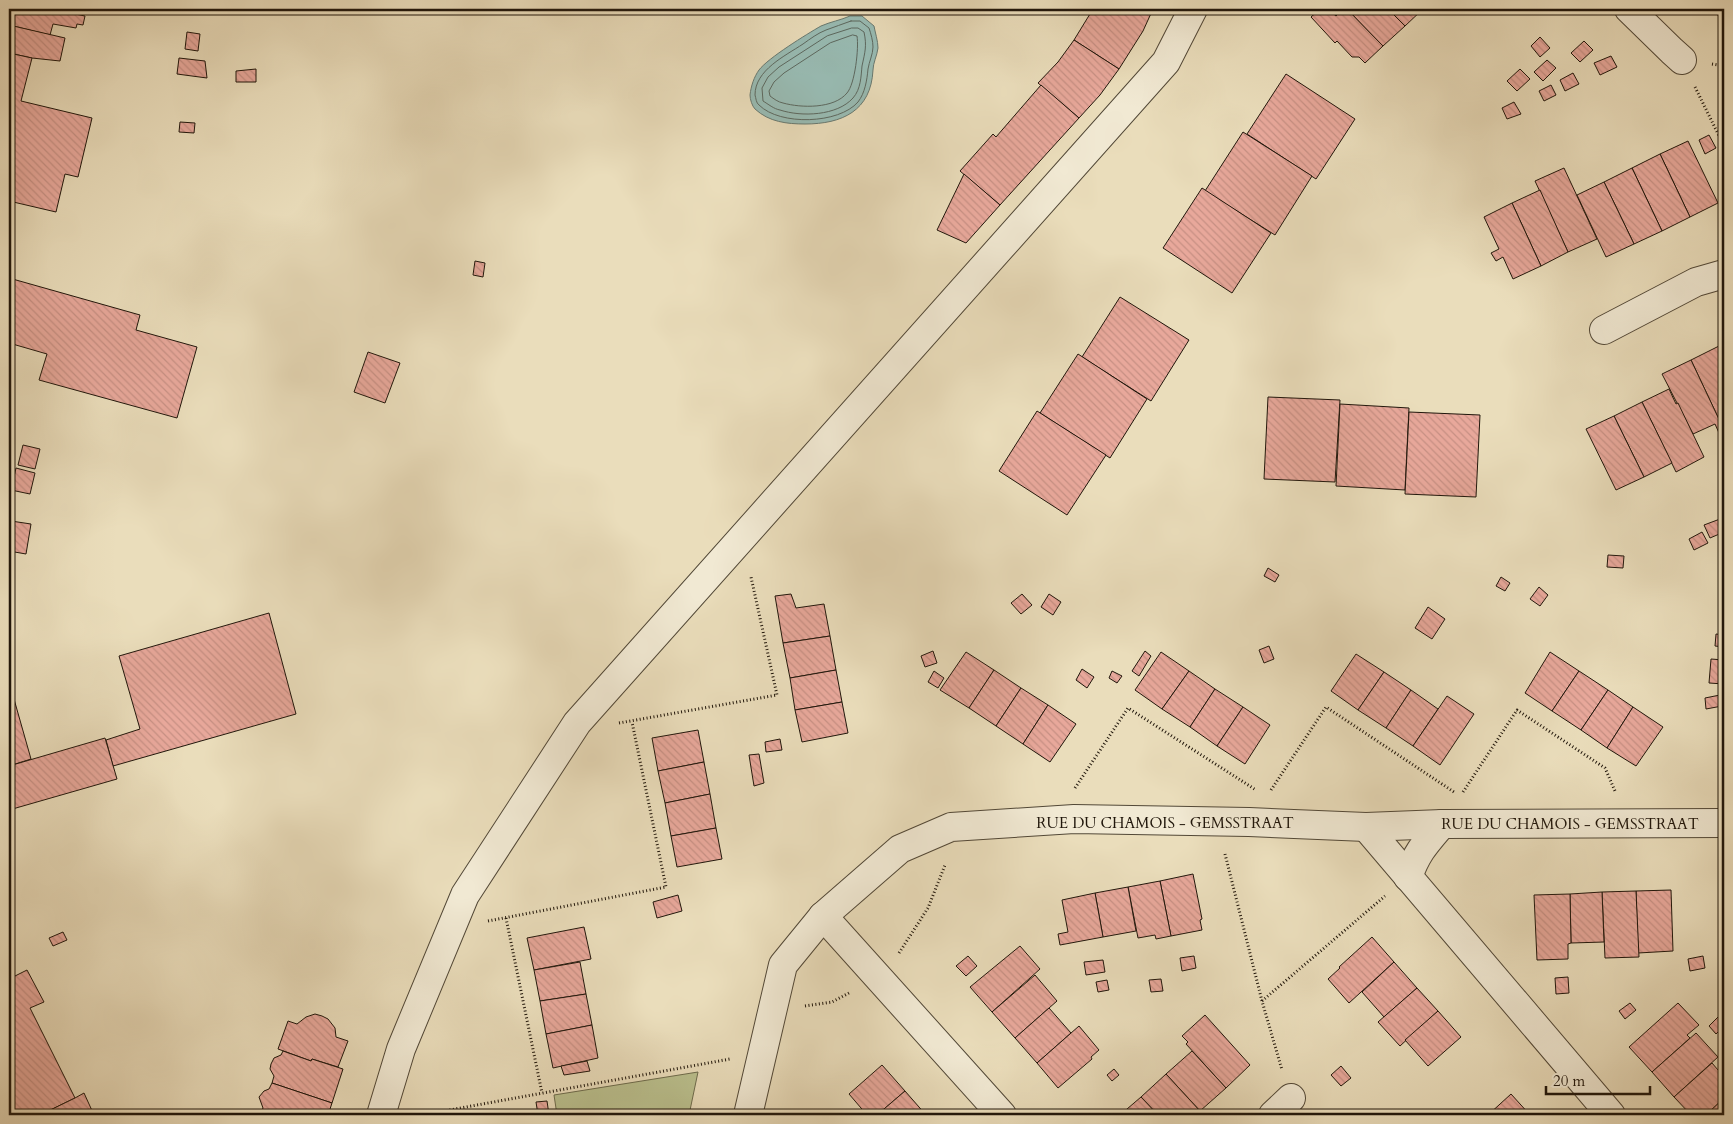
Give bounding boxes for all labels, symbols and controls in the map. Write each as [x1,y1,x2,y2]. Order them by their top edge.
street label: RUE DU CHAMOIS - GEMSSTRAAT [1036,813,1294,833]
street label: RUE DU CHAMOIS - GEMSSTRAAT [1441,814,1699,834]
scale bar [1546,1064,1649,1096]
text: 20 m [1553,1071,1585,1091]

